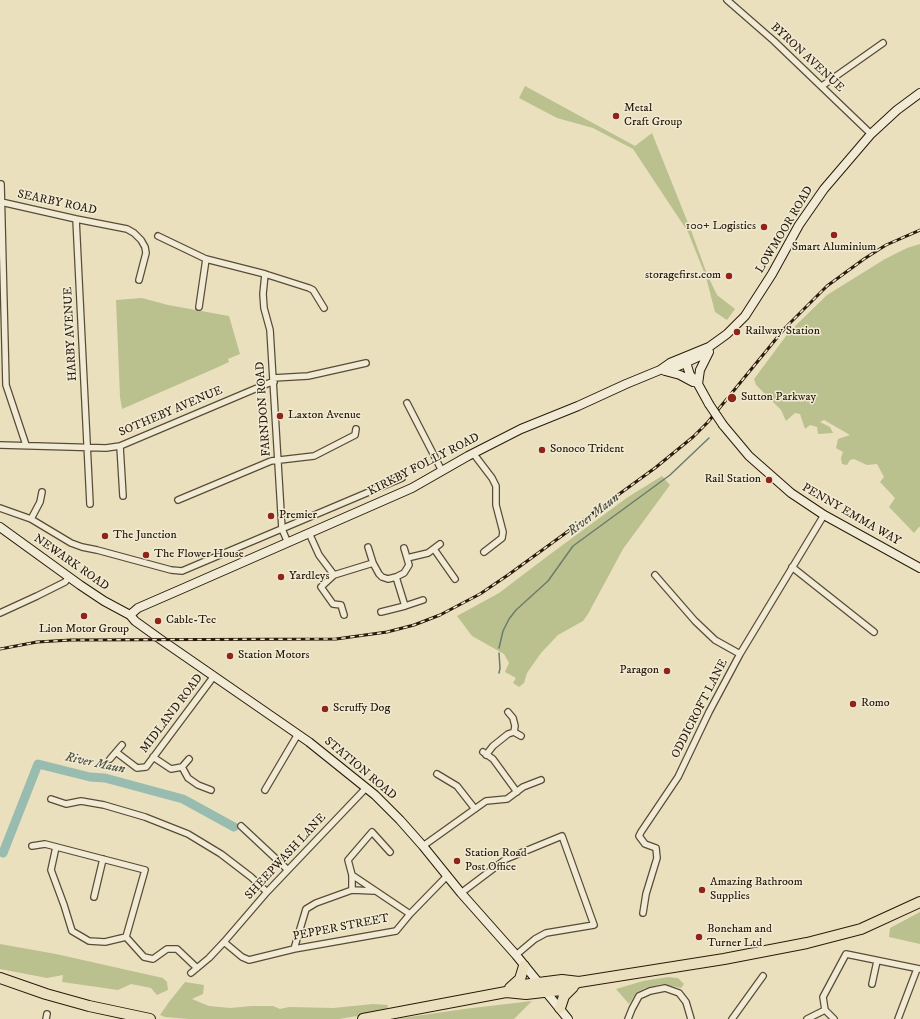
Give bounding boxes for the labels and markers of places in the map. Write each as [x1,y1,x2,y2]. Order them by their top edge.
place label: Metal Craft Group [624,102,682,130]
marker: Metal Craft Group [611,111,621,121]
place label: 100+ Logistics [686,220,756,234]
marker: 100+ Logistics [759,222,769,232]
marker: Smart Aluminium [829,230,839,240]
place label: Smart Aluminium [792,241,876,255]
place label: storagefirst.com [645,269,721,283]
marker: storagefirst.com [724,271,734,281]
place label: Railway Station [745,325,820,339]
marker: Railway Station [732,327,742,337]
place label: Sutton Parkway [741,391,816,405]
marker: Sutton Parkway [726,392,738,404]
place label: Laxton Avenue [288,409,361,423]
marker: Laxton Avenue [275,411,285,421]
place label: Sonoco Trident [550,443,624,457]
marker: Sonoco Trident [537,445,547,455]
place label: Rail Station [704,473,761,487]
marker: Rail Station [764,475,774,485]
place label: Premier [279,509,317,523]
marker: Premier [266,511,276,521]
place label: The Junction [113,529,177,543]
marker: The Junction [100,531,110,541]
place label: The Flower House [154,548,244,562]
marker: The Flower House [141,550,151,560]
place label: Yardleys [289,570,330,584]
marker: Yardleys [276,572,286,582]
marker: Lion Motor Group [79,611,89,621]
place label: Cable-Tec [166,614,216,628]
marker: Cable-Tec [153,616,163,626]
place label: Lion Motor Group [39,623,129,637]
place label: Station Motors [238,649,310,663]
marker: Station Motors [225,651,235,661]
place label: Paragon [619,664,659,678]
marker: Paragon [662,666,672,676]
place label: Romo [861,697,890,711]
marker: Romo [848,699,858,709]
place label: Scruffy Dog [333,702,390,716]
marker: Scruffy Dog [320,704,330,714]
place label: Station Road Post Office [465,847,527,875]
marker: Station Road Post Office [452,856,462,866]
place label: Amazing Bathroom Supplies [710,876,803,904]
marker: Amazing Bathroom Supplies [697,885,707,895]
place label: Boneham and Turner Ltd [707,923,772,951]
marker: Boneham and Turner Ltd [694,932,704,942]

